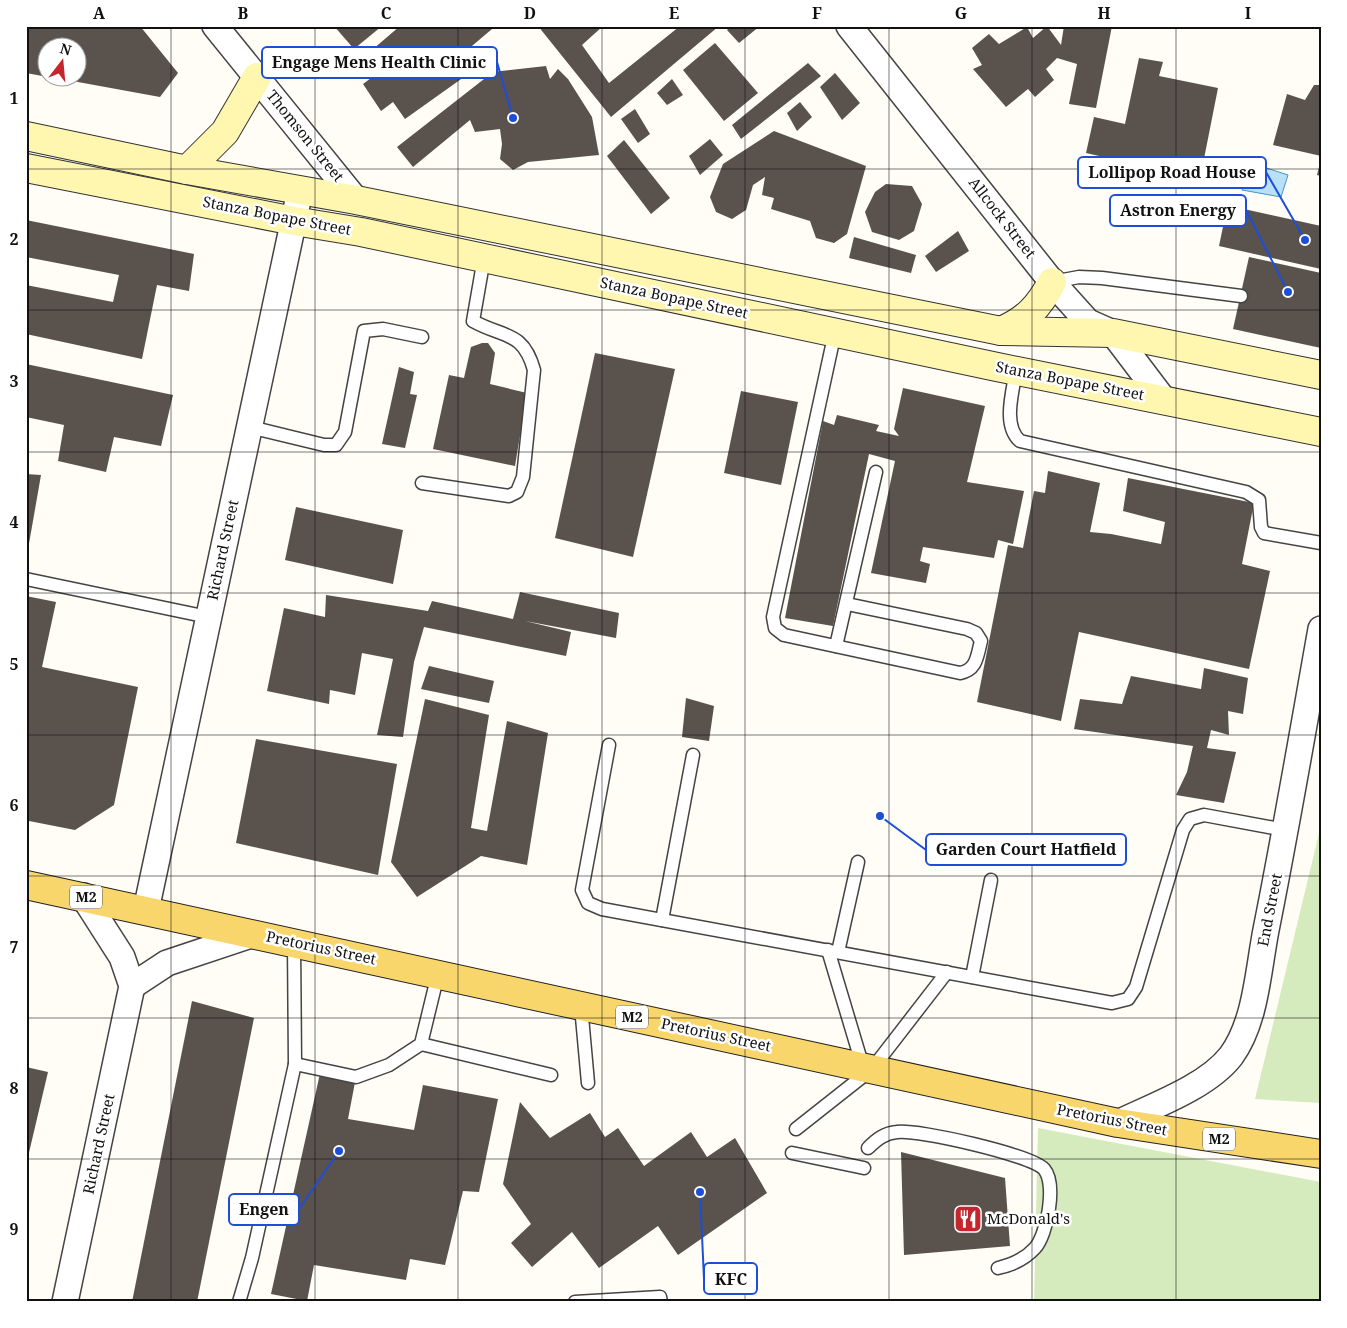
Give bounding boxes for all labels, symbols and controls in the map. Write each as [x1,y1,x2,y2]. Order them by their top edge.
text: A [93,2,106,24]
text: B [238,2,249,24]
text: C [381,2,392,24]
text: D [524,2,536,24]
text: E [669,2,679,24]
text: F [812,2,822,24]
text: G [955,2,967,24]
text: H [1097,2,1111,24]
text: I [1245,2,1251,24]
north arrow [38,38,88,88]
text: N [58,38,74,60]
callout: Engage Mens Health Clinic [262,47,497,78]
text: Engage Mens Health Clinic [272,51,486,73]
street label: Thomson Street [263,85,349,185]
text: 1 [9,87,19,109]
callout: Lollipop Road House [1078,157,1266,188]
text: Lollipop Road House [1088,161,1256,183]
street label: Allcock Street [965,173,1041,262]
street label: Stanza Bopape Street [201,191,353,239]
callout: Astron Energy [1110,195,1246,226]
text: Astron Energy [1120,199,1237,221]
text: 2 [9,228,19,250]
street label: Stanza Bopape Street [598,272,750,322]
street label: Stanza Bopape Street [994,356,1146,404]
text: 3 [9,370,19,392]
street label: Richard Street [202,498,242,602]
text: 4 [9,511,19,533]
text: 5 [9,653,19,675]
text: 6 [9,794,19,816]
callout: Garden Court Hatfield [926,834,1126,865]
text: Garden Court Hatfield [936,838,1117,860]
street label: End Street [1252,872,1286,948]
road number: M2 [70,886,102,909]
street label: Pretorius Street [264,926,378,968]
text: 7 [9,936,19,958]
road number: M2 [616,1006,648,1028]
street label: Pretorius Street [659,1013,773,1055]
text: 8 [9,1077,19,1099]
street label: Richard Street [78,1092,118,1196]
street label: Pretorius Street [1055,1099,1169,1140]
road number: M2 [1203,1128,1235,1150]
callout: Engen [229,1194,299,1225]
text: Engen [239,1198,289,1220]
restaurant icon: McDonald's [953,1204,983,1234]
place label: McDonald's [987,1208,1070,1228]
text: 9 [9,1218,19,1240]
callout: KFC [704,1263,757,1294]
text: KFC [715,1268,747,1290]

